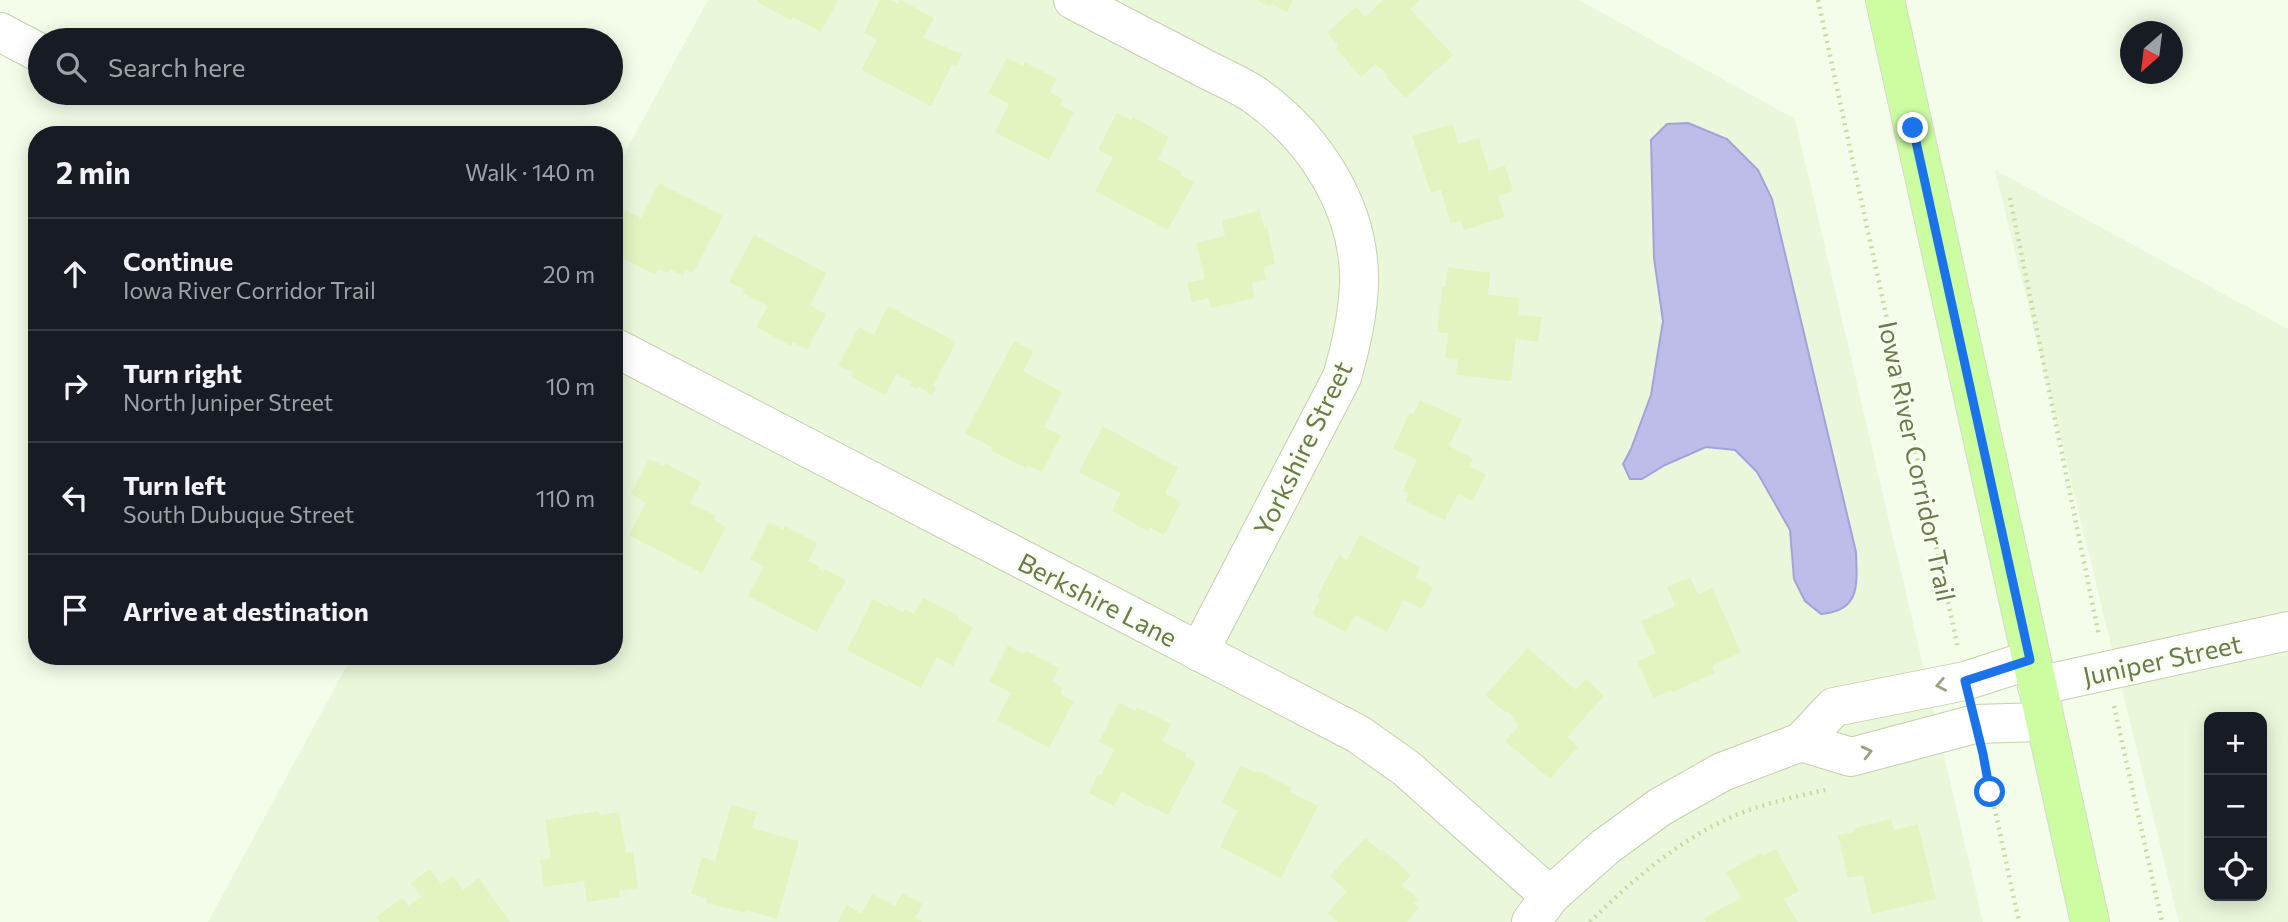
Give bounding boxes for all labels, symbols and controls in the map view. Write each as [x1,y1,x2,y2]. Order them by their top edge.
north arrow [2120,21,2183,84]
search box [28,28,623,105]
icon: search [52,48,90,86]
text: Search here [108,51,246,82]
route end [1897,112,1928,143]
text: 2 min [56,153,131,190]
text: Walk · 140 m [465,158,595,186]
text: Continue [123,245,233,276]
icon: ahead [56,255,94,293]
text: 20 m [543,260,595,288]
text: Iowa River Corridor Trail [123,276,376,304]
street label: Iowa River Corridor Trail [1873,318,1963,604]
street label: Yorkshire Street [1246,356,1358,540]
text: Turn right [123,357,242,388]
icon: right [56,367,94,405]
text: 10 m [546,372,595,400]
text: North Juniper Street [123,388,333,416]
text: Turn left [123,469,226,500]
icon: left [56,479,94,517]
text: 110 m [536,484,595,512]
text: South Dubuque Street [123,500,354,528]
street label: Berkshire Lane [1013,546,1183,652]
icon: arrive [56,591,94,629]
text: Arrive at destination [123,595,369,626]
street label: Juniper Street [2080,627,2244,691]
one-way arrow [1935,677,1947,692]
map controls [2204,712,2267,901]
button: + [2204,712,2267,775]
one-way arrow [1861,746,1873,760]
button: − [2204,775,2267,838]
route start [1974,776,2005,807]
button: locate [2204,838,2267,901]

